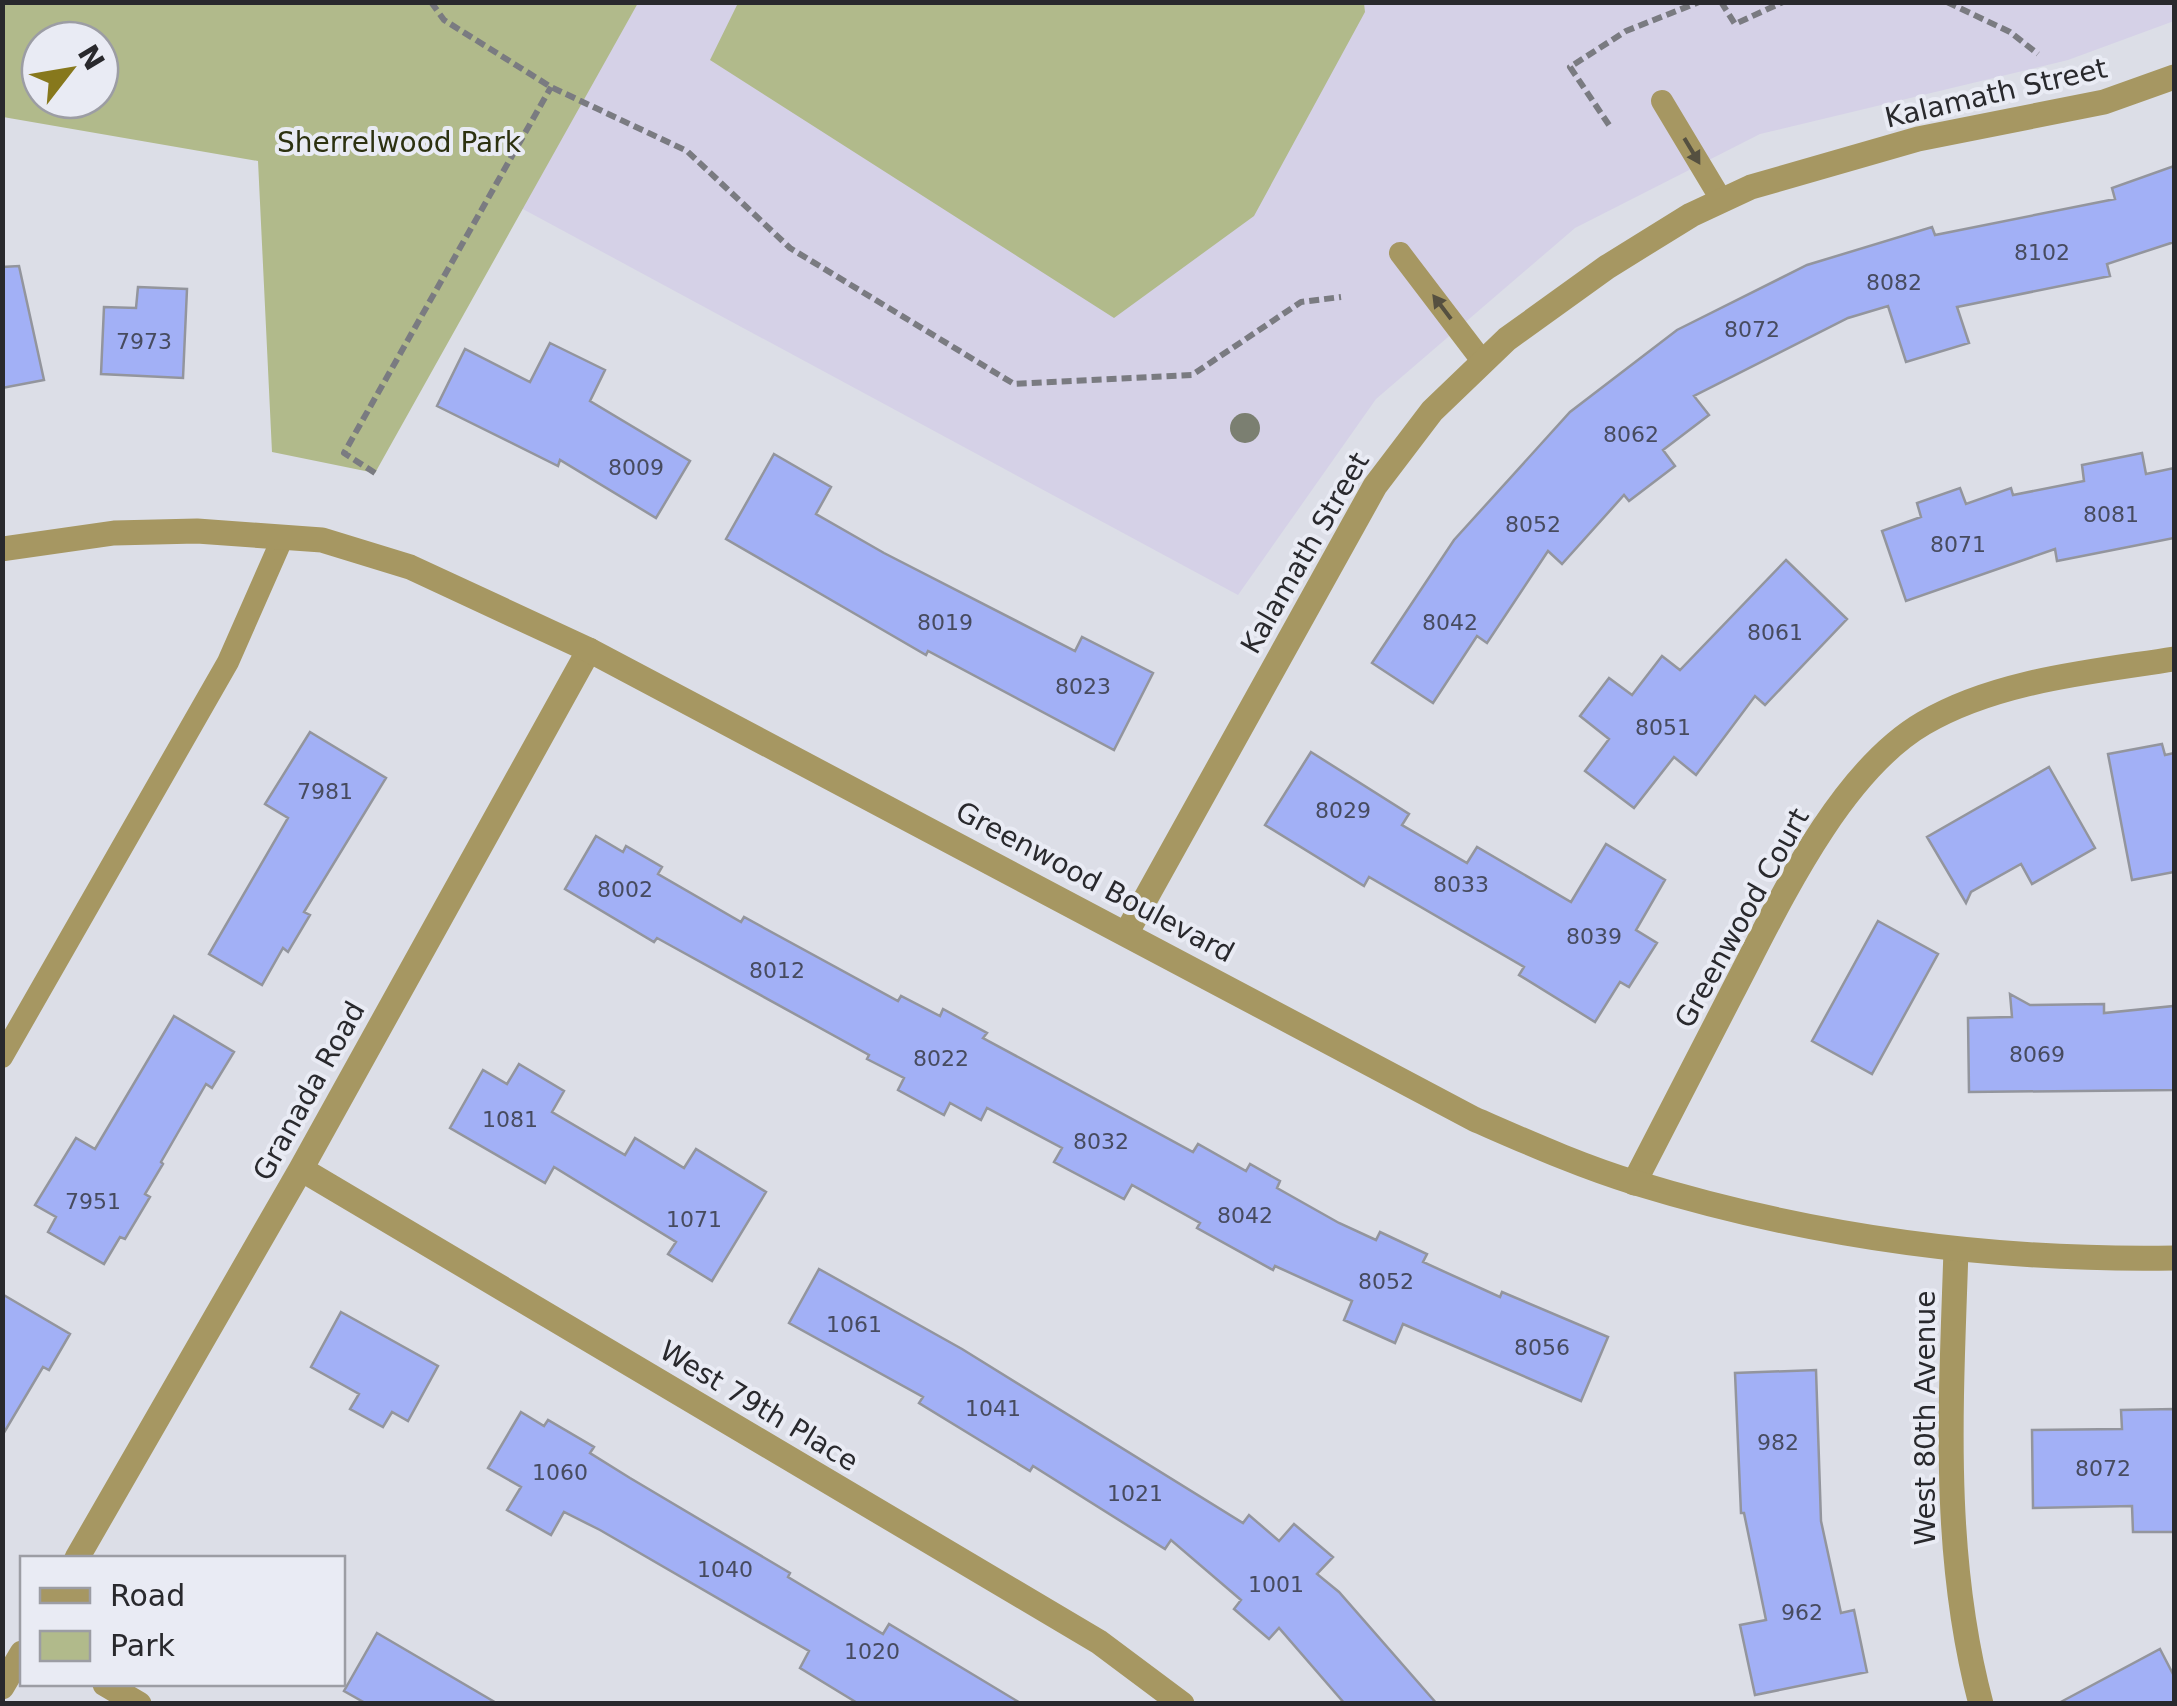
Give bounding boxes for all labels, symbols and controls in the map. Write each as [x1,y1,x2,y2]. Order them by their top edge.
north arrow [20,20,120,120]
text: N [71,39,111,76]
street label: Kalamath Street [1882,51,2110,135]
park label: Sherrelwood Park [277,126,522,159]
one-way arrow [1683,137,1700,165]
house number: 8102 [2014,240,2070,265]
house number: 8082 [1866,270,1922,295]
one-way arrow [1432,294,1452,320]
house number: 8072 [1724,317,1780,342]
house number: 7973 [116,329,172,354]
house number: 8062 [1603,422,1659,447]
street label: Kalamath Street [1234,446,1376,660]
house number: 8009 [608,455,664,480]
house number: 8081 [2083,502,2139,527]
house number: 8052 [1505,512,1561,537]
house number: 8071 [1930,532,1986,557]
house number: 8019 [917,610,973,635]
house number: 8042 [1422,610,1478,635]
house number: 8061 [1747,620,1803,645]
house number: 8023 [1055,674,1111,699]
house number: 8051 [1635,715,1691,740]
house number: 7981 [297,779,353,804]
street label: Greenwood Boulevard [950,795,1240,969]
house number: 8029 [1315,798,1371,823]
street label: Greenwood Court [1668,803,1816,1033]
house number: 8033 [1433,872,1489,897]
house number: 8002 [597,877,653,902]
house number: 8039 [1566,924,1622,949]
house number: 8012 [749,958,805,983]
street label: Granada Road [246,996,372,1186]
house number: 8069 [2009,1042,2065,1067]
house number: 8022 [913,1046,969,1071]
house number: 1081 [482,1107,538,1132]
house number: 8032 [1073,1129,1129,1154]
house number: 7951 [65,1189,121,1214]
house number: 8042 [1217,1203,1273,1228]
house number: 1071 [666,1207,722,1232]
house number: 8052 [1358,1269,1414,1294]
street label: West 80th Avenue [1909,1290,1942,1546]
house number: 1061 [826,1312,882,1337]
street label: West 79th Place [654,1334,864,1478]
house number: 8056 [1514,1335,1570,1360]
house number: 1041 [965,1396,1021,1421]
house number: 982 [1757,1430,1799,1455]
house number: 8072 [2075,1456,2131,1481]
house number: 1060 [532,1460,588,1485]
house number: 1021 [1107,1481,1163,1506]
legend [20,1556,345,1686]
house number: 1040 [697,1557,753,1582]
house number: 1001 [1248,1572,1304,1597]
text: Road [110,1578,185,1613]
house number: 962 [1781,1600,1823,1625]
text: Park [110,1628,175,1663]
house number: 1020 [844,1639,900,1664]

